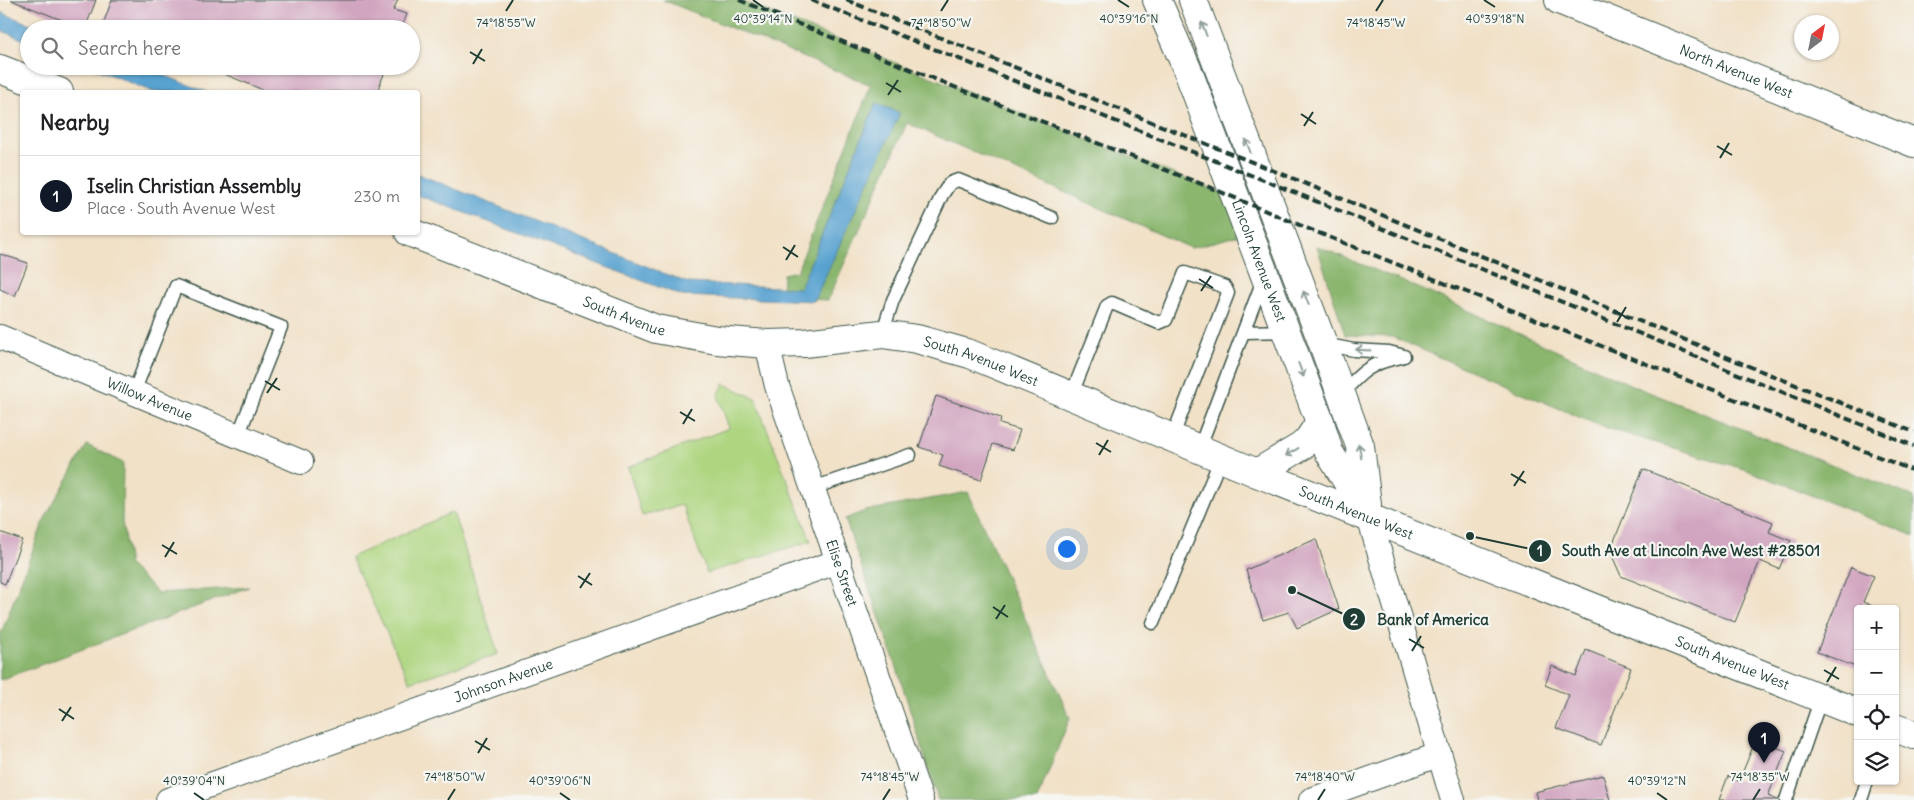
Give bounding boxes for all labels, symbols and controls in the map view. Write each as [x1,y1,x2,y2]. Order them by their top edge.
text: 40°39'14"N [734,11,792,26]
text: 40°39'16"N [1100,11,1158,26]
text: 40°39'18"N [1466,11,1524,26]
text: 74°18'55"W [476,15,536,30]
text: 74°18'50"W [911,15,971,30]
text: 74°18'45"W [1346,15,1406,30]
north arrow [1794,15,1839,60]
search box [20,20,420,75]
one-way arrow [1199,22,1208,37]
icon: search [38,34,66,62]
text: Search here [78,36,181,60]
street label: North Avenue West [1677,41,1796,102]
text: Nearby [40,109,110,136]
one-way arrow [1243,139,1252,154]
text: Iselin Christian Assembly [87,174,301,198]
text: 1 [53,186,59,206]
text: 230 m [354,186,400,206]
street label: Lincoln Avenue West [1228,197,1291,325]
text: Place · South Avenue West [87,198,275,218]
one-way arrow [1301,291,1310,306]
street label: South Avenue [580,292,667,339]
street label: South Avenue West [921,332,1041,390]
one-way arrow [1356,346,1372,355]
one-way arrow [1297,362,1306,377]
street label: Willow Avenue [104,373,195,425]
one-way arrow [1354,444,1364,460]
one-way arrow [1286,447,1300,457]
street label: South Avenue West [1297,482,1416,544]
your location [1054,536,1080,562]
callout: South Ave at Lincoln Ave West #28501 [1527,536,1831,566]
street label: Elise Street [822,537,862,609]
text: 1 [1537,541,1543,560]
text: South Ave at Lincoln Ave West #28501 [1562,541,1820,560]
callout: Bank of America [1342,604,1498,634]
map controls [1854,605,1899,785]
button: + [1854,605,1899,650]
text: 2 [1350,610,1358,629]
text: Bank of America [1377,610,1489,629]
street label: South Avenue West [1673,632,1792,694]
button: − [1854,650,1899,695]
street label: Johnson Avenue [451,655,555,706]
button: locate [1854,695,1899,740]
pin: 1 [1748,722,1780,763]
button: layers [1854,740,1899,785]
text: 74°18'50"W [425,769,485,784]
text: 74°18'45"W [860,769,920,784]
text: 74°18'40"W [1295,769,1355,784]
text: 74°18'35"W [1730,769,1790,784]
text: 40°39'04"N [163,773,225,788]
text: 40°39'06"N [529,773,591,788]
text: 40°39'12"N [1628,773,1686,788]

